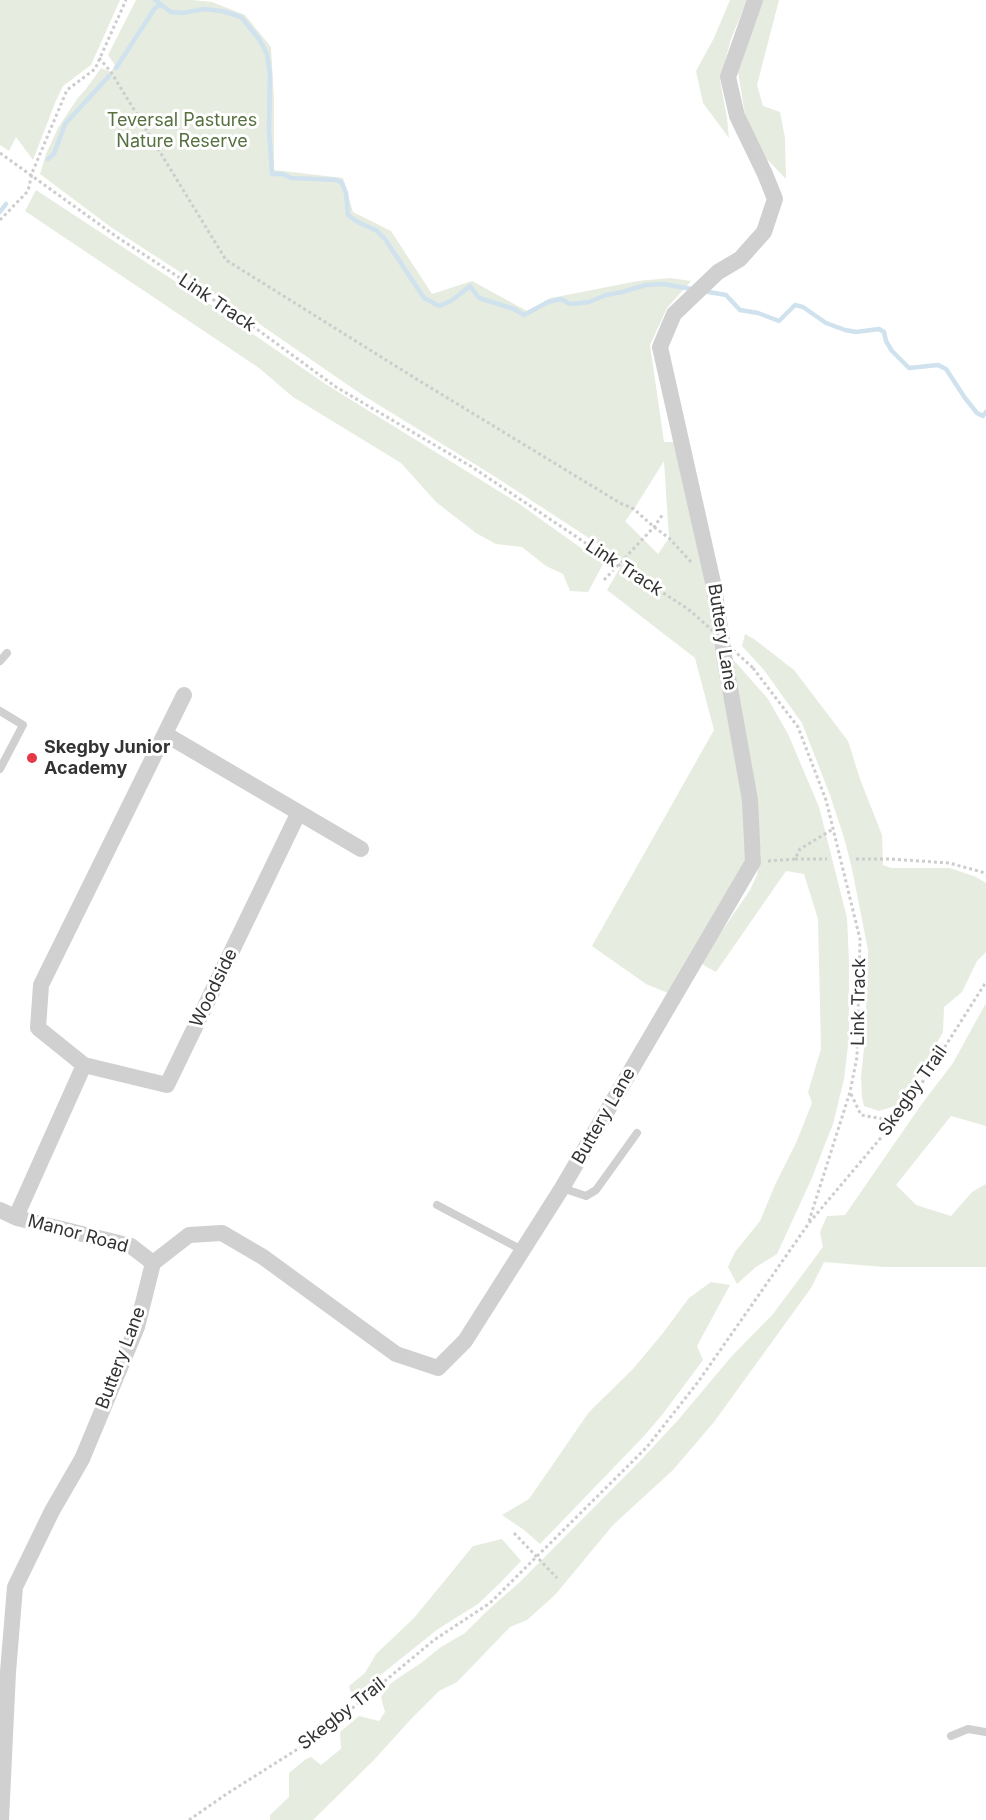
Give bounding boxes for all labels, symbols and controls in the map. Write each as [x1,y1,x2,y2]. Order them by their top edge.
park label: Teversal Pastures Nature Reserve [107,110,257,152]
street label: Link Track [175,270,259,336]
street label: Link Track [581,535,667,601]
street label: Buttery Lane [703,582,741,692]
place label: Skegby Junior Academy [44,737,170,780]
marker: Skegby Junior Academy [25,751,39,765]
street label: Woodside [186,945,242,1031]
street label: Link Track [847,958,871,1046]
street label: Skegby Trail [874,1042,952,1140]
street label: Buttery Lane [568,1064,640,1168]
street label: Manor Road [25,1210,131,1258]
street label: Buttery Lane [92,1304,150,1412]
street label: Skegby Trail [294,1673,390,1755]

